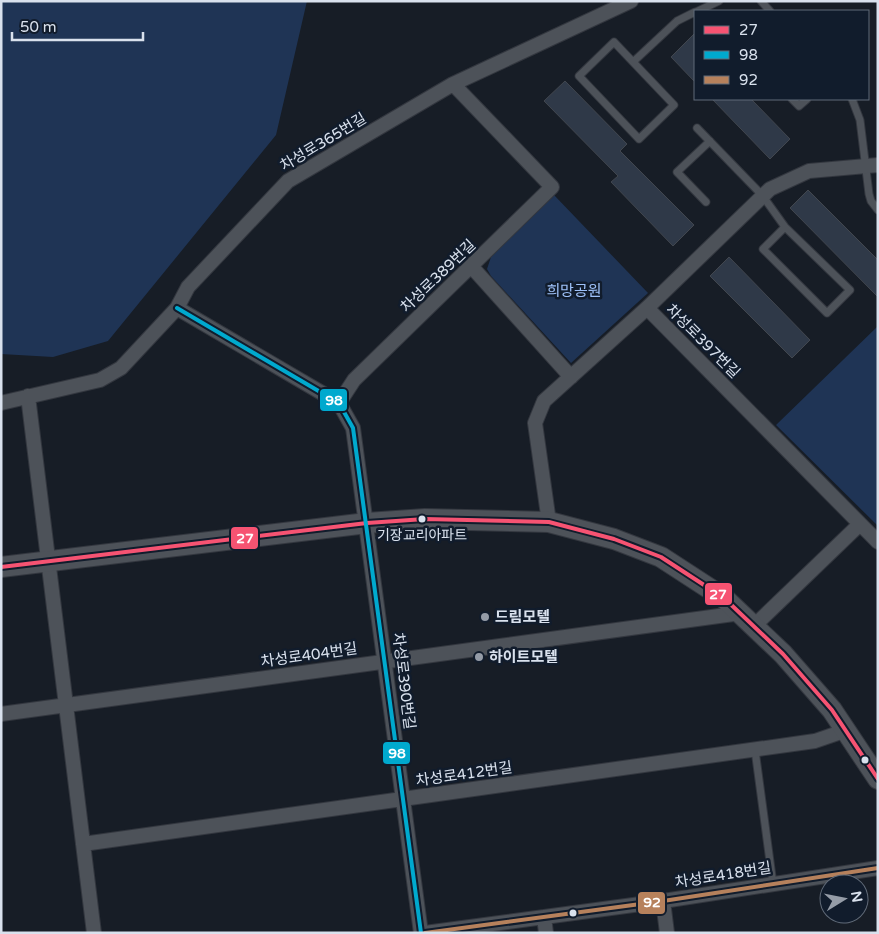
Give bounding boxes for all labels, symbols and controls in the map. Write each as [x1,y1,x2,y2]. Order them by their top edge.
scale bar [12,10,144,42]
legend [694,10,869,100]
text: 50 m [20,18,57,36]
text: 27 [739,21,758,39]
text: 98 [739,46,758,64]
text: 92 [739,71,758,89]
street label: 차성로365번길 [277,109,369,175]
street label: 차성로389번길 [397,236,479,316]
park label: 희망공원 [546,282,602,300]
street label: 차성로397번길 [662,300,744,382]
line badge: 98 [319,388,348,412]
text: 98 [325,392,343,409]
marker: 기장교리아파트 [417,514,427,524]
line badge: 27 [230,526,259,550]
place label: 기장교리아파트 [377,527,467,544]
text: 27 [236,530,254,547]
line badge: 27 [704,582,733,606]
text: 27 [709,586,727,603]
place label: 드림모텔 [495,608,550,626]
marker: 드림모텔 [479,611,491,623]
street label: 차성로390번길 [389,632,419,730]
street label: 차성로404번길 [260,639,358,671]
place label: 하이트모텔 [489,648,558,666]
marker: 하이트모텔 [473,651,485,663]
line badge: 98 [382,741,411,765]
text: 98 [388,745,406,762]
unlabelled marker [860,755,870,765]
street label: 차성로412번길 [415,758,513,790]
street label: 차성로418번길 [674,859,772,891]
north arrow [819,874,869,924]
text: N [847,890,866,904]
line badge: 92 [637,891,666,915]
text: 92 [643,894,661,911]
unlabelled marker [568,908,578,918]

